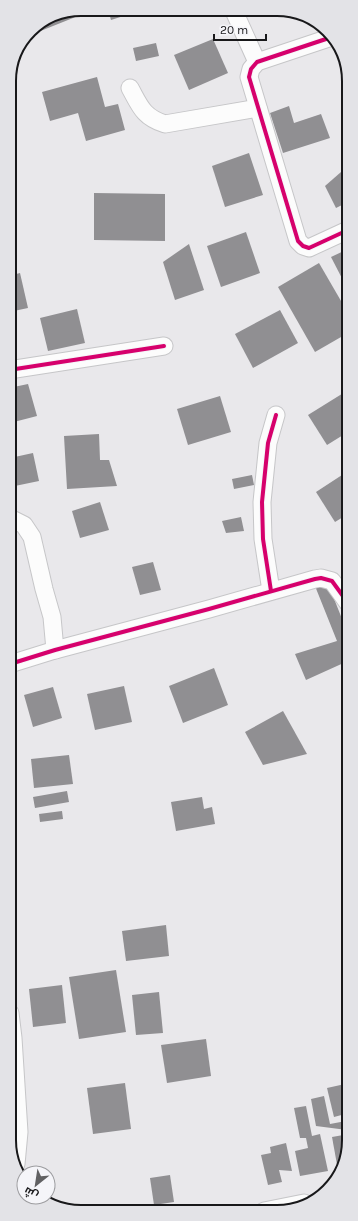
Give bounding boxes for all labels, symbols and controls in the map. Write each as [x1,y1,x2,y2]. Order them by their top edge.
scale bar [214,16,266,42]
text: 20 m [220,23,248,37]
north arrow [16,1165,56,1205]
text: ش [22,1184,41,1202]

